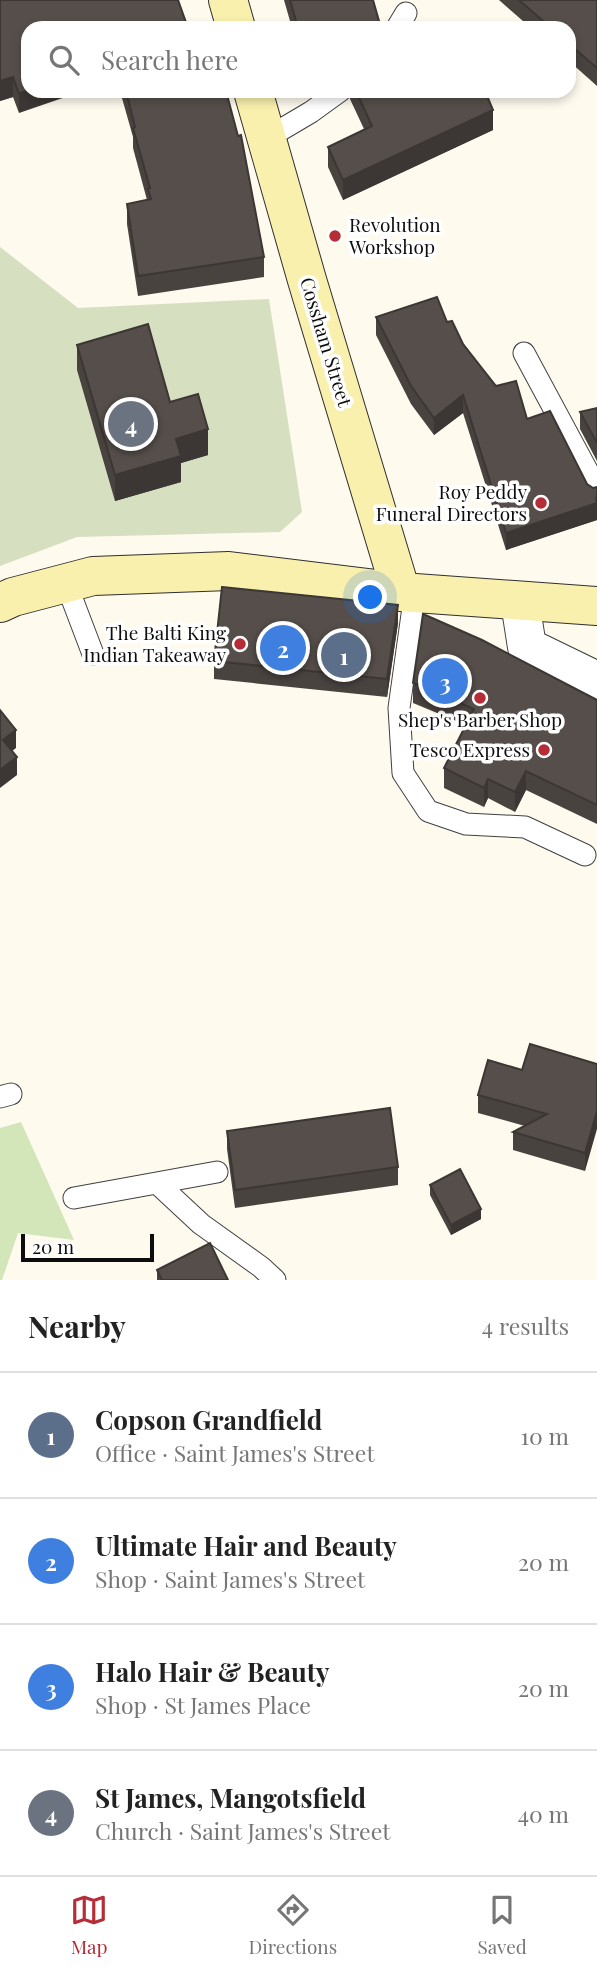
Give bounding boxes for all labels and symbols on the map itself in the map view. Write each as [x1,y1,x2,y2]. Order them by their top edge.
place label: Revolution Workshop [348,211,441,259]
marker: Revolution Workshop [327,228,343,244]
street label: Cossham Street [295,274,359,410]
pin: 4 [108,398,154,450]
place label: Roy Peddy Funeral Directors [376,478,527,526]
marker: Roy Peddy Funeral Directors [533,495,549,511]
your location [353,580,387,614]
place label: The Balti King Indian Takeaway [83,619,226,667]
pin: 2 [260,622,306,674]
pin: 1 [321,629,367,681]
marker: The Balti King Indian Takeaway [232,636,248,652]
pin: 3 [422,655,468,707]
marker: Shep's Barber Shop [472,690,488,706]
place label: Shep's Barber Shop [398,706,562,732]
place label: Tesco Express [409,736,530,762]
marker: Tesco Express [536,742,552,758]
scale bar [21,1231,154,1263]

